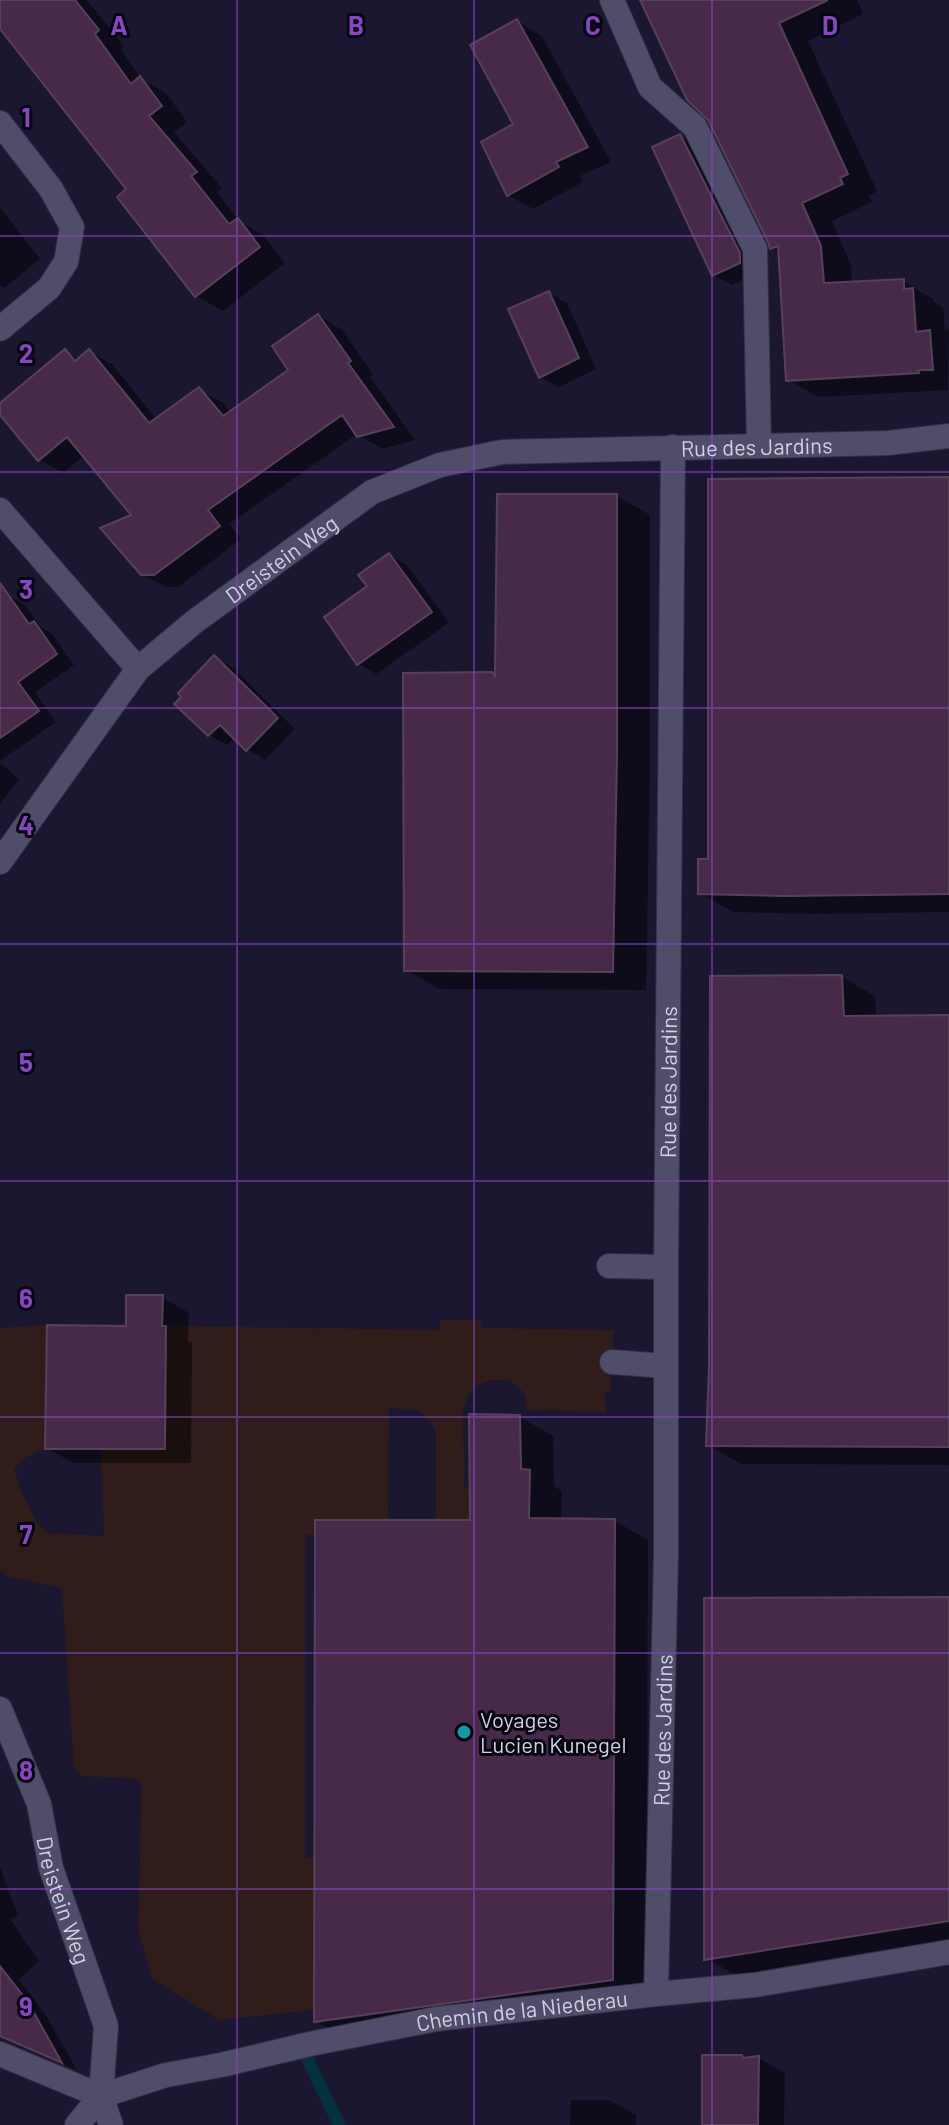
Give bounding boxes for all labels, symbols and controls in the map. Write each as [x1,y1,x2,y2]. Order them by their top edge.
text: A [110,9,128,40]
text: B [348,9,364,40]
text: C [585,9,601,40]
text: D [822,9,838,40]
text: 1 [21,101,31,132]
text: 2 [19,337,33,368]
street label: Rue des Jardins [680,431,833,461]
street label: Dreistein Weg [220,509,342,608]
text: 3 [19,573,33,604]
text: 4 [18,809,34,840]
street label: Rue des Jardins [654,1006,681,1158]
text: 5 [19,1046,33,1077]
text: 6 [19,1282,33,1313]
text: 7 [20,1518,33,1549]
street label: Rue des Jardins [647,1654,677,1806]
place label: Voyages Lucien Kunegel [480,1706,627,1757]
marker: Voyages Lucien Kunegel [455,1723,473,1741]
text: 8 [19,1754,33,1785]
street label: Dreistein Weg [32,1834,96,1967]
street label: Chemin de la Niederau [414,1984,629,2036]
text: 9 [19,1990,33,2021]

